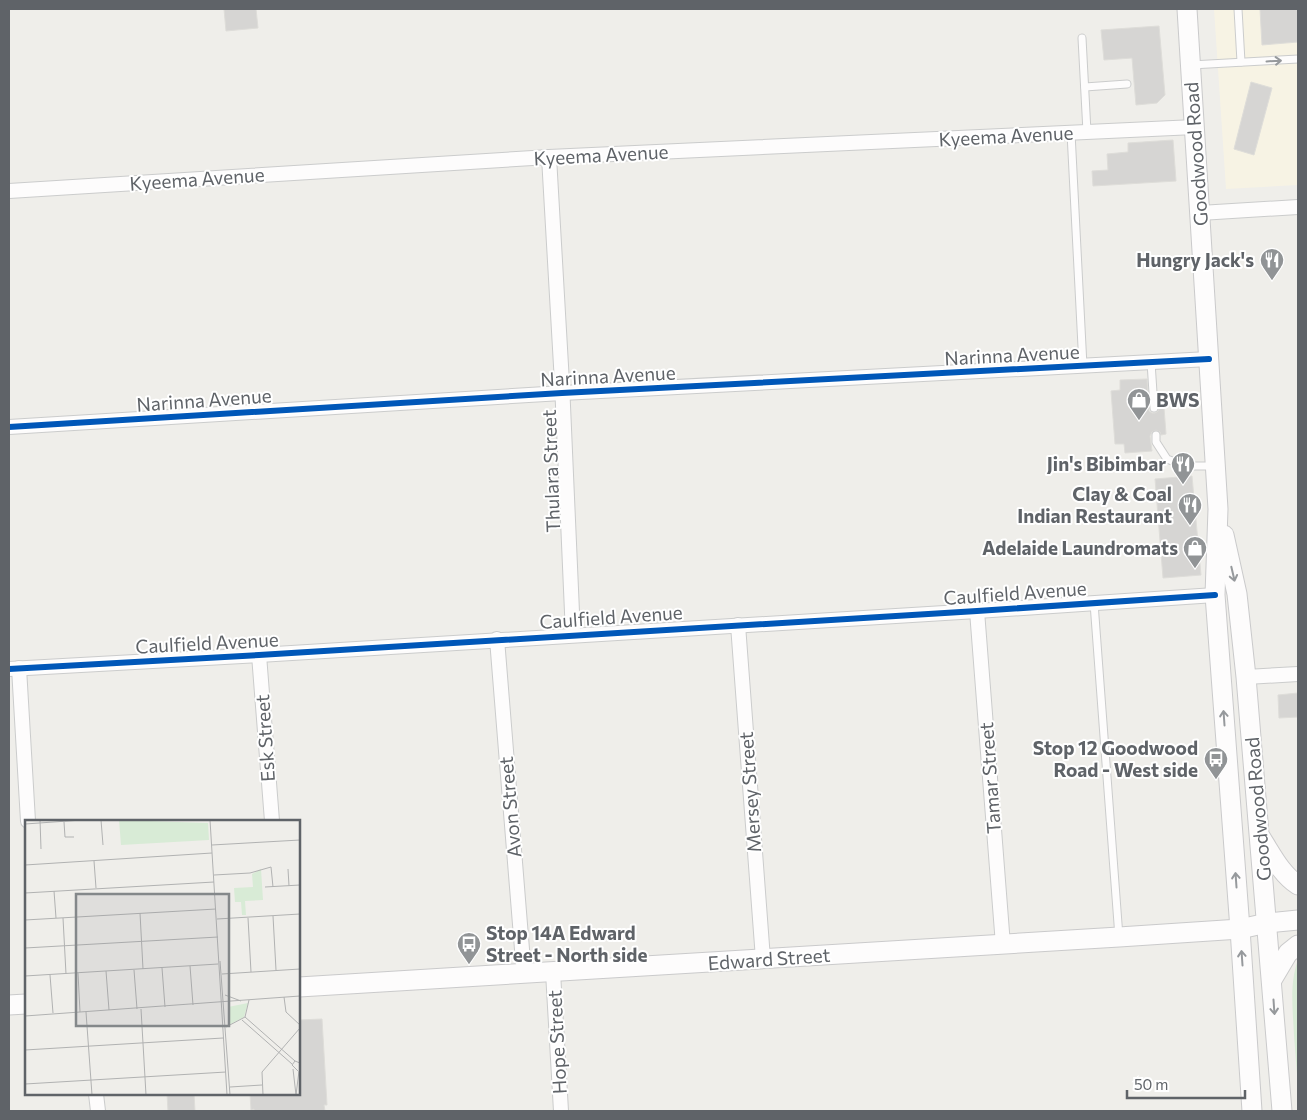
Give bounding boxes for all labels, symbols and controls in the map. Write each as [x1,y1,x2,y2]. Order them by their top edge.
one-way arrow [1266,56,1282,65]
street label: Goodwood Road [1179,81,1212,227]
street label: Kyeema Avenue [938,120,1074,151]
street label: Kyeema Avenue [533,139,669,170]
street label: Kyeema Avenue [129,162,265,195]
restaurant icon: Hungry Jack's [1259,247,1285,281]
place label: Hungry Jack's [1136,248,1254,271]
street label: Narinna Avenue [944,339,1080,370]
street label: Narinna Avenue [540,360,676,391]
street label: Narinna Avenue [136,383,272,416]
shop icon: BWS [1126,387,1152,421]
place label: BWS [1156,388,1199,411]
street label: Thulara Street [537,409,564,533]
restaurant icon: Jin's Bibimbar [1170,451,1196,485]
place label: Jin's Bibimbar [1047,452,1166,475]
place label: Clay & Coal Indian Restaurant [1017,482,1172,527]
restaurant icon: Clay & Coal Indian Restaurant [1177,492,1203,526]
shop icon: Adelaide Laundromats [1182,535,1208,569]
place label: Adelaide Laundromats [982,536,1178,559]
one-way arrow [1229,565,1238,581]
street label: Caulfield Avenue [943,576,1087,609]
street label: Caulfield Avenue [539,600,683,633]
street label: Caulfield Avenue [135,627,279,658]
street label: Esk Street [250,693,279,782]
one-way arrow [1219,711,1229,727]
street label: Tamar Street [974,721,1005,835]
street label: Mersey Street [734,731,765,853]
place label: Stop 12 Goodwood Road - West side [1033,736,1198,781]
street label: Goodwood Road [1240,736,1275,882]
bus stop icon: Stop 12 Goodwood Road - West side [1203,746,1229,780]
street label: Avon Street [494,755,525,859]
inset map [25,820,300,1095]
one-way arrow [1232,873,1241,889]
place label: Stop 14A Edward Street - North side [486,921,648,966]
bus stop icon: Stop 14A Edward Street - North side [456,931,482,965]
street label: Edward Street [707,943,831,974]
one-way arrow [1237,950,1246,966]
street label: Hope Street [542,989,571,1095]
one-way arrow [1269,998,1279,1014]
scale bar [1127,1068,1244,1100]
text: 50 m [1134,1075,1168,1093]

